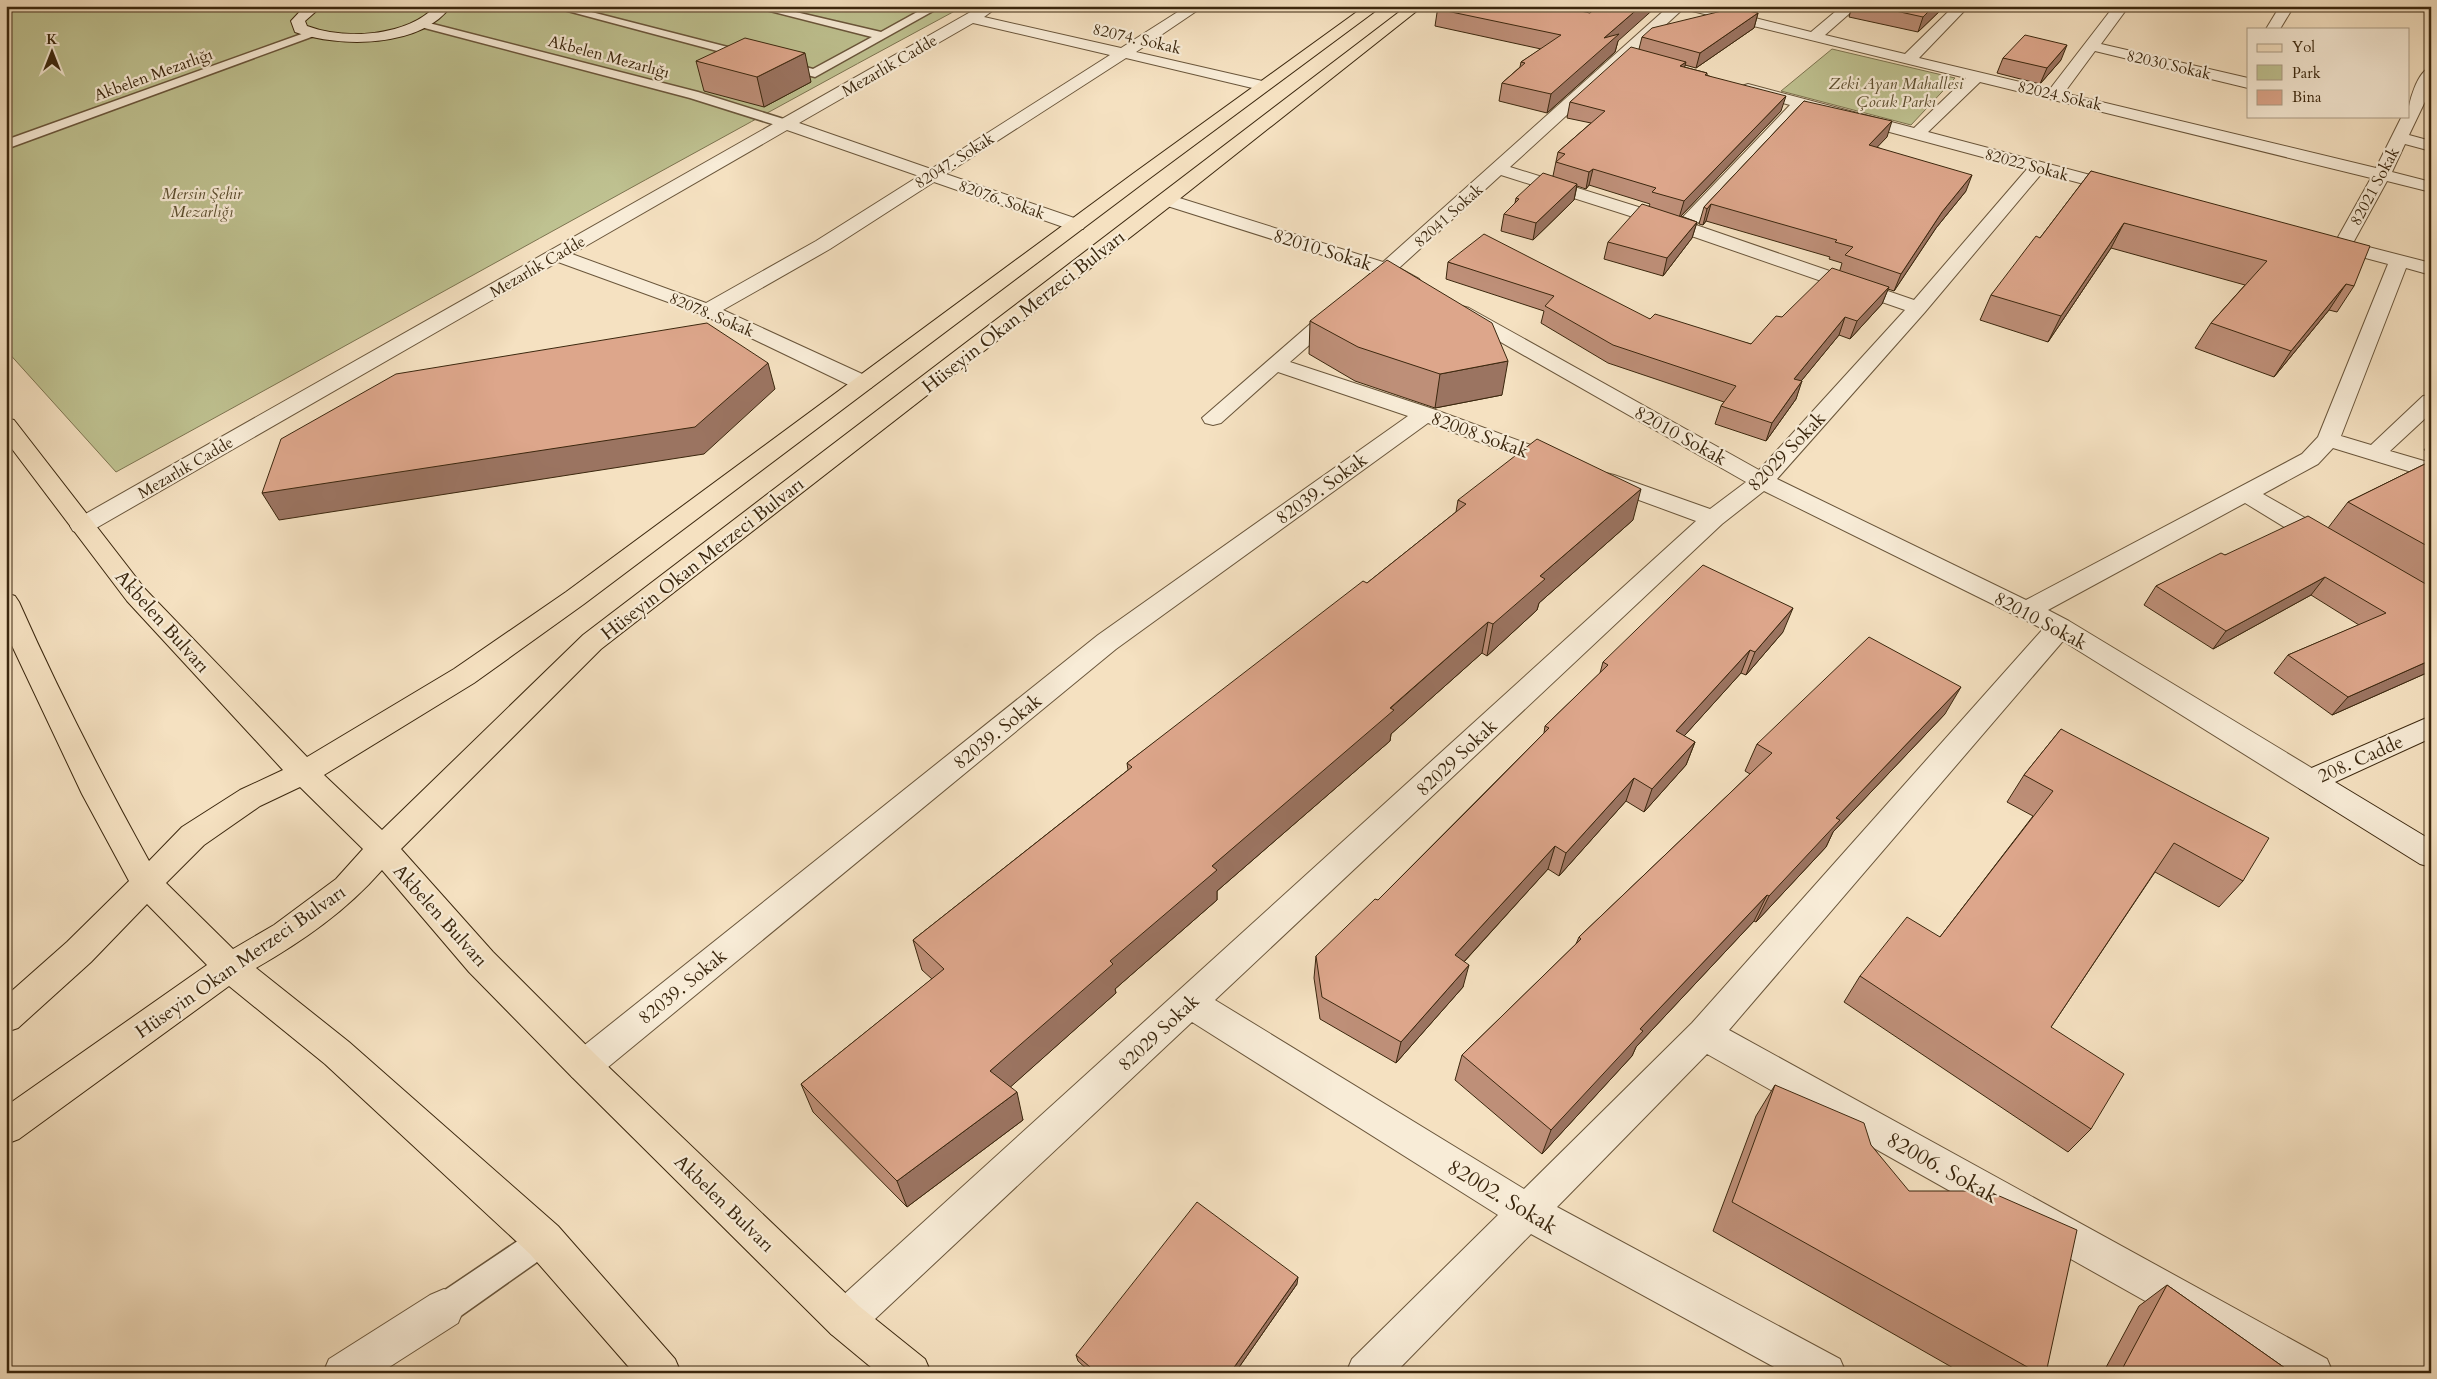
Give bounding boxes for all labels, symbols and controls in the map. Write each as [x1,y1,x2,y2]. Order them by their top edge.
street label: 82074. Sokak [1090,18,1184,60]
north arrow [28,28,78,78]
legend [2247,28,2410,118]
text: K [46,30,58,49]
street label: Akbelen Mezarlığı [546,30,672,84]
street label: Mezarlık Cadde [838,30,941,102]
text: Yol [2292,37,2315,57]
street label: Akbelen Mezarlığı [91,43,216,107]
street label: 82030 Sokak [2124,45,2214,85]
text: Park [2292,63,2321,83]
park label: Zeki Ayan Mahallesi Çocuk Parkı [1829,73,1964,113]
street label: 82024 Sokak [2015,76,2105,116]
text: Bina [2292,87,2322,107]
street label: 82047. Sokak [911,127,999,194]
street label: 82022 Sokak [1982,143,2072,187]
street label: 82021 Sokak [2345,143,2405,230]
street label: 82076. Sokak [956,175,1048,225]
street label: 82041 Sokak [1409,179,1488,253]
park label: Mersin Şehir Mezarlığı [162,183,243,223]
street label: 82010 Sokak [1270,223,1376,278]
street label: Hüseyin Okan Merzeci Bulvarı [917,224,1131,399]
street label: Mezarlık Cadde [486,231,589,303]
street label: 82078. Sokak [666,287,758,343]
street label: 82010 Sokak [1630,400,1732,472]
street label: 82008 Sokak [1427,405,1533,465]
street label: 82029 Sokak [1742,405,1832,497]
street label: Mezarlık Cadde [134,432,237,504]
street label: 82039. Sokak [1271,446,1373,531]
street label: Hüseyin Okan Merzeci Bulvarı [596,471,810,646]
street label: Akbelen Bulvarı [109,565,215,679]
street label: 82010 Sokak [1989,585,2092,657]
street label: 82039. Sokak [948,688,1048,776]
street label: 82029 Sokak [1410,713,1503,802]
street label: 208. Cadde [2314,729,2407,789]
street label: Akbelen Bulvarı [387,859,493,973]
street label: Hüseyin Okan Merzeci Bulvarı [130,879,351,1045]
street label: 82039. Sokak [633,943,733,1031]
street label: 82029 Sokak [1112,988,1205,1077]
street label: 82006. Sokak [1881,1125,2004,1211]
street label: Akbelen Bulvarı [668,1149,780,1258]
street label: 82002. Sokak [1442,1152,1563,1242]

